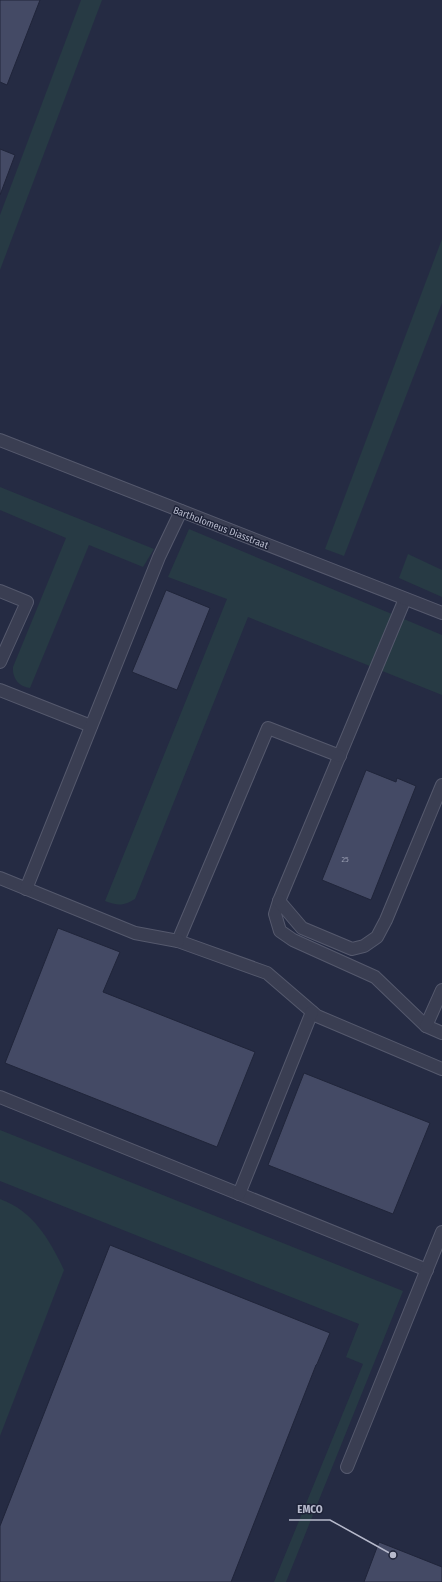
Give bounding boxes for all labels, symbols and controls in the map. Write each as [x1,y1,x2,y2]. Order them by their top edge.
street label: Bartholomeus Diasstraat [171,504,271,552]
house number: 25 [341,855,349,864]
callout: EMCO [289,1497,330,1520]
text: EMCO [297,1503,323,1516]

